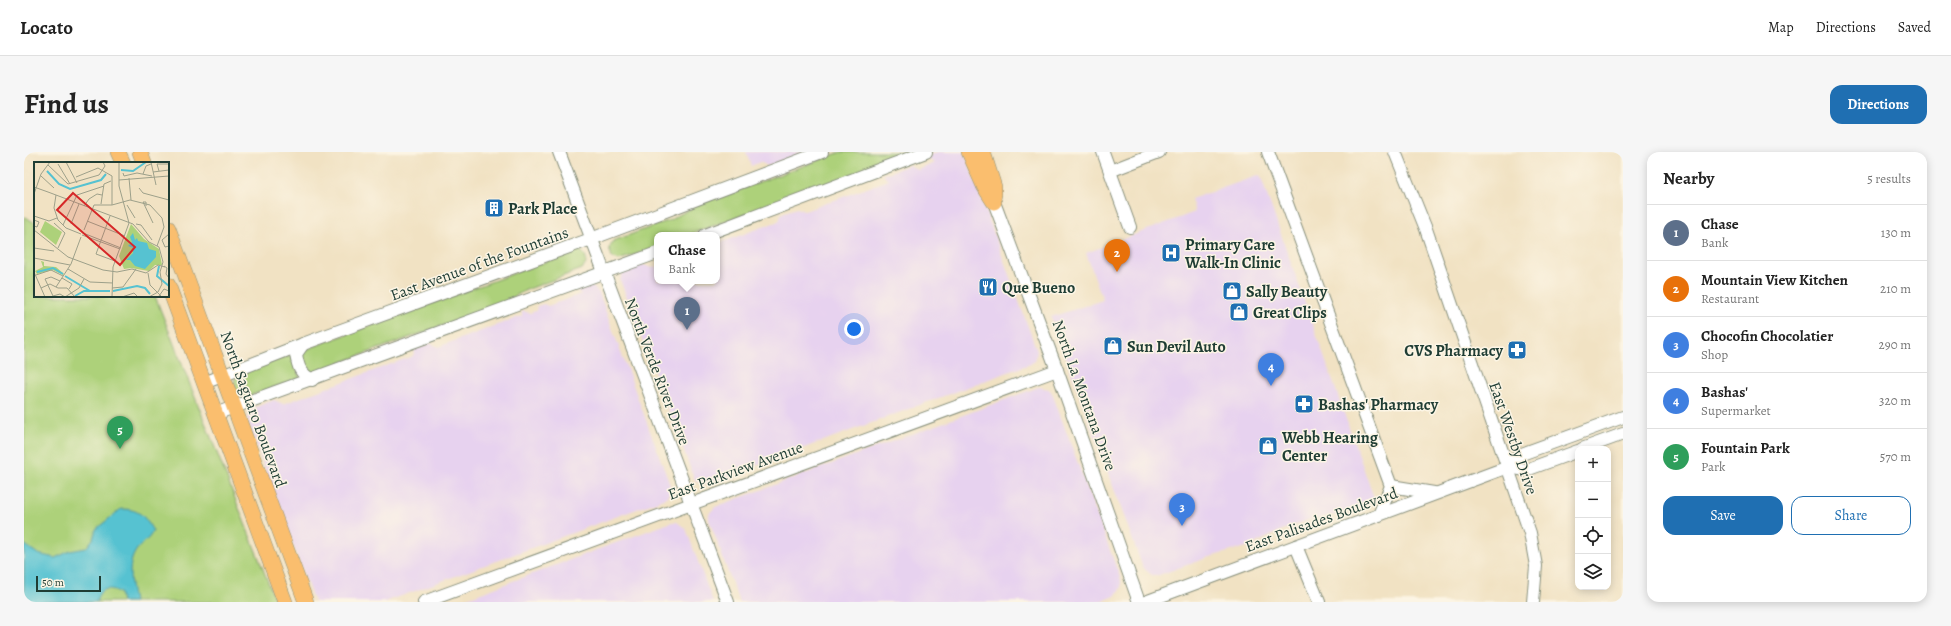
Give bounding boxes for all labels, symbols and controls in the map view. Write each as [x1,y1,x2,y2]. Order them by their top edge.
text: Locato [20,15,73,41]
text: Map [1768,18,1794,37]
text: Directions [1816,18,1876,37]
text: Saved [1898,18,1931,37]
text: Find us [24,85,109,123]
button: Directions [1830,85,1927,124]
inset map [34,162,169,297]
text: Nearby [1663,167,1714,190]
text: 5 results [1867,170,1911,187]
building icon: Park Place [483,197,505,219]
place label: Park Place [508,198,577,220]
text: Chase [1701,214,1739,234]
street label: East Avenue of the Fountains [387,221,572,306]
text: 1 [1674,224,1678,241]
text: 130 m [1881,224,1911,241]
popup [654,232,720,284]
place label: Primary Care Walk-In Clinic [1184,234,1281,274]
text: Bank [1701,234,1728,251]
pin: 2 [1104,239,1130,272]
text: Chase [668,240,706,260]
hospital icon: Primary Care Walk-In Clinic [1160,242,1182,264]
text: Bank [668,260,696,277]
text: Mountain View Kitchen [1701,270,1848,290]
restaurant icon: Que Bueno [977,276,999,298]
place label: Que Bueno [1002,277,1075,299]
shop icon: Sally Beauty [1221,280,1243,302]
text: 2 [1673,280,1679,297]
text: 210 m [1880,280,1911,297]
place label: Sally Beauty [1246,281,1328,303]
text: Restaurant [1701,290,1759,307]
street label: North Verde River Drive [619,294,695,448]
pin: 1 [674,297,700,330]
shop icon: Great Clips [1228,301,1250,323]
place label: Great Clips [1253,302,1327,324]
street label: North La Montana Drive [1047,317,1122,474]
your location [844,319,864,339]
text: Chocofin Chocolatier [1701,326,1833,346]
street label: North Saguaro Boulevard [214,328,292,491]
shop icon: Sun Devil Auto [1102,335,1124,357]
place label: Sun Devil Auto [1127,336,1226,358]
text: 3 [1673,336,1679,353]
text: 290 m [1879,336,1911,353]
pharmacy icon: CVS Pharmacy [1506,339,1528,361]
place label: CVS Pharmacy [1404,340,1504,362]
text: Shop [1701,346,1728,363]
pin: 4 [1258,353,1284,386]
street label: East Westby Drive [1483,379,1543,498]
text: Bashas' [1701,382,1748,402]
text: 4 [1673,392,1679,409]
text: 320 m [1879,392,1911,409]
pharmacy icon: Bashas' Pharmacy [1293,393,1315,415]
place label: Bashas' Pharmacy [1318,394,1439,416]
text: Supermarket [1701,402,1771,419]
pin: 5 [107,416,133,449]
place label: Webb Hearing Center [1281,427,1379,467]
shop icon: Webb Hearing Center [1257,435,1279,457]
street label: East Parkview Avenue [665,436,806,506]
text: Fountain Park [1701,438,1790,458]
map controls [1575,446,1611,590]
button: + [1575,446,1611,482]
text: 5 [1673,448,1679,465]
text: 570 m [1880,448,1911,465]
text: Park [1701,458,1725,475]
street label: East Palisades Boulevard [1242,482,1401,558]
button: − [1575,482,1611,518]
pin: 3 [1169,493,1195,526]
button: Save [1663,496,1783,535]
button: Share [1791,496,1911,535]
button: locate [1575,518,1611,554]
button: layers [1575,554,1611,590]
scale bar [36,574,101,593]
text: 50 m [42,575,64,590]

